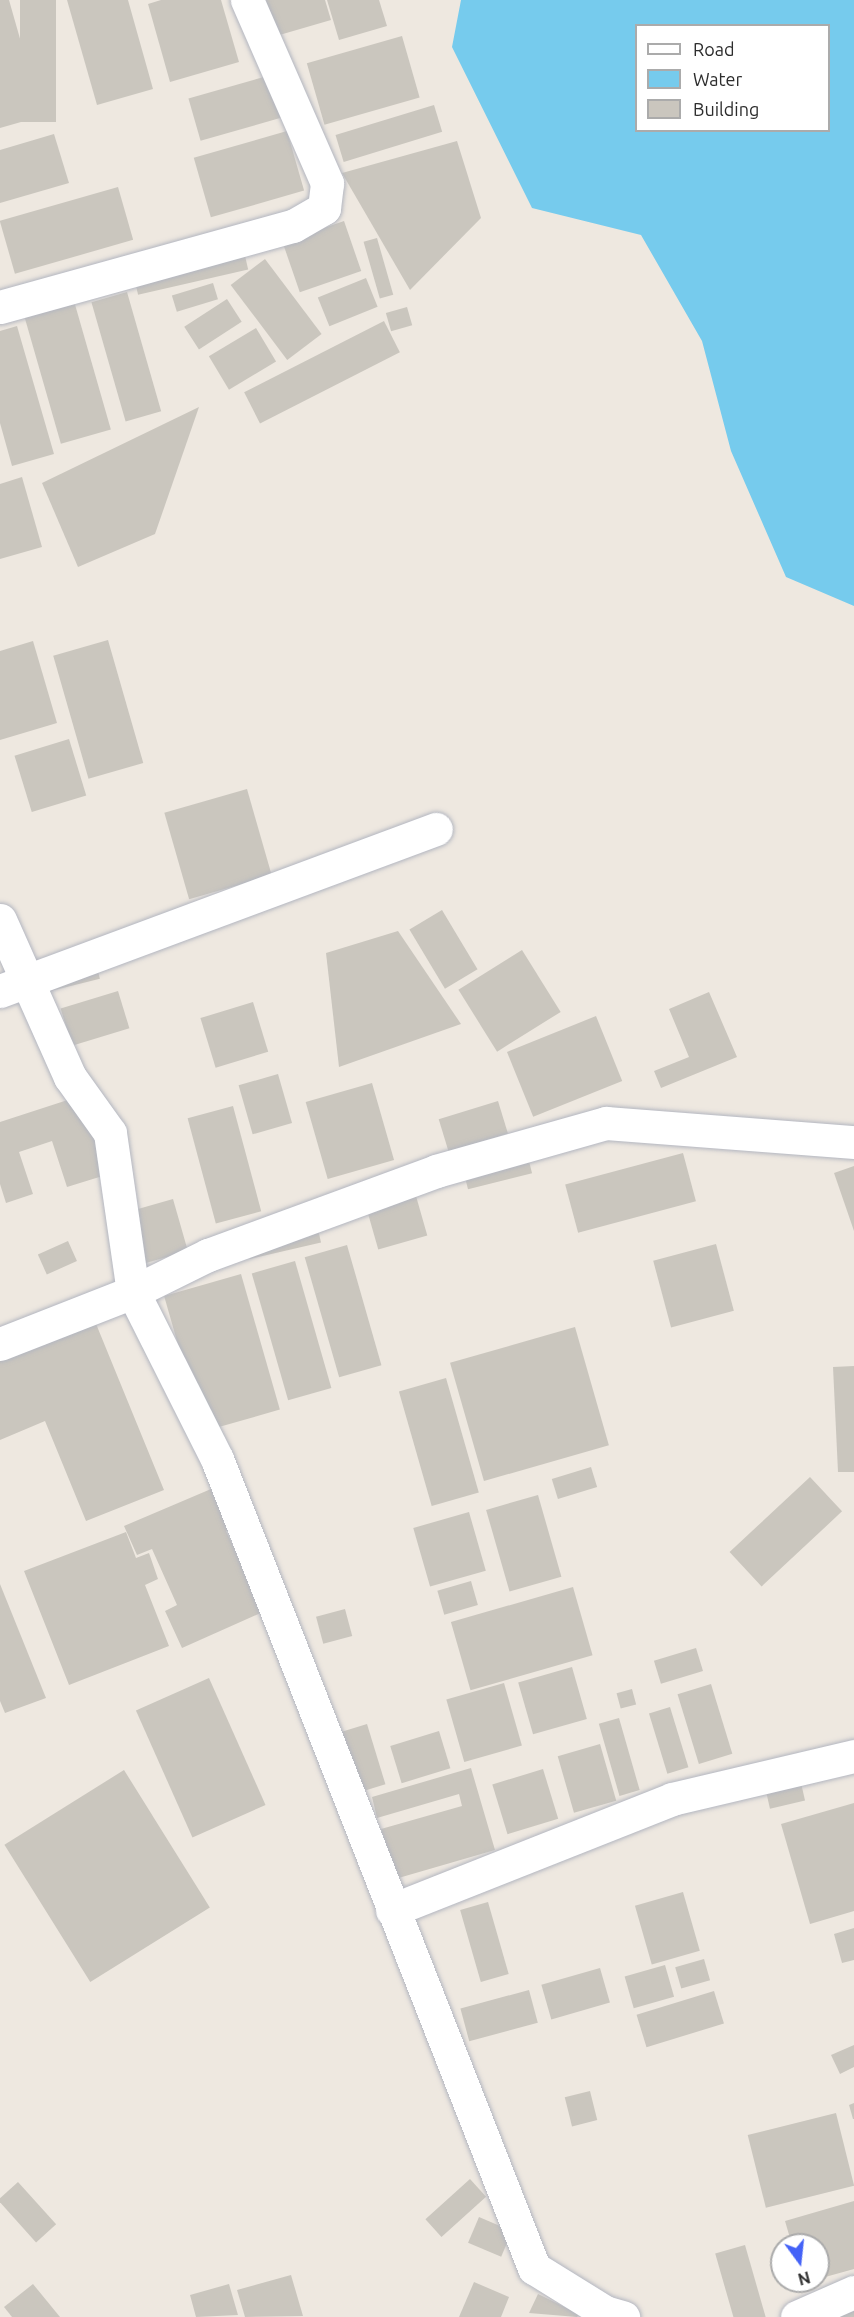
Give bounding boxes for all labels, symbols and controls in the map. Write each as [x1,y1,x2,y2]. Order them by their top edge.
legend [635,24,830,132]
text: Road [693,39,735,59]
text: Water [693,69,742,89]
text: Building [693,99,759,119]
north arrow [770,2233,830,2293]
text: N [796,2268,812,2289]

